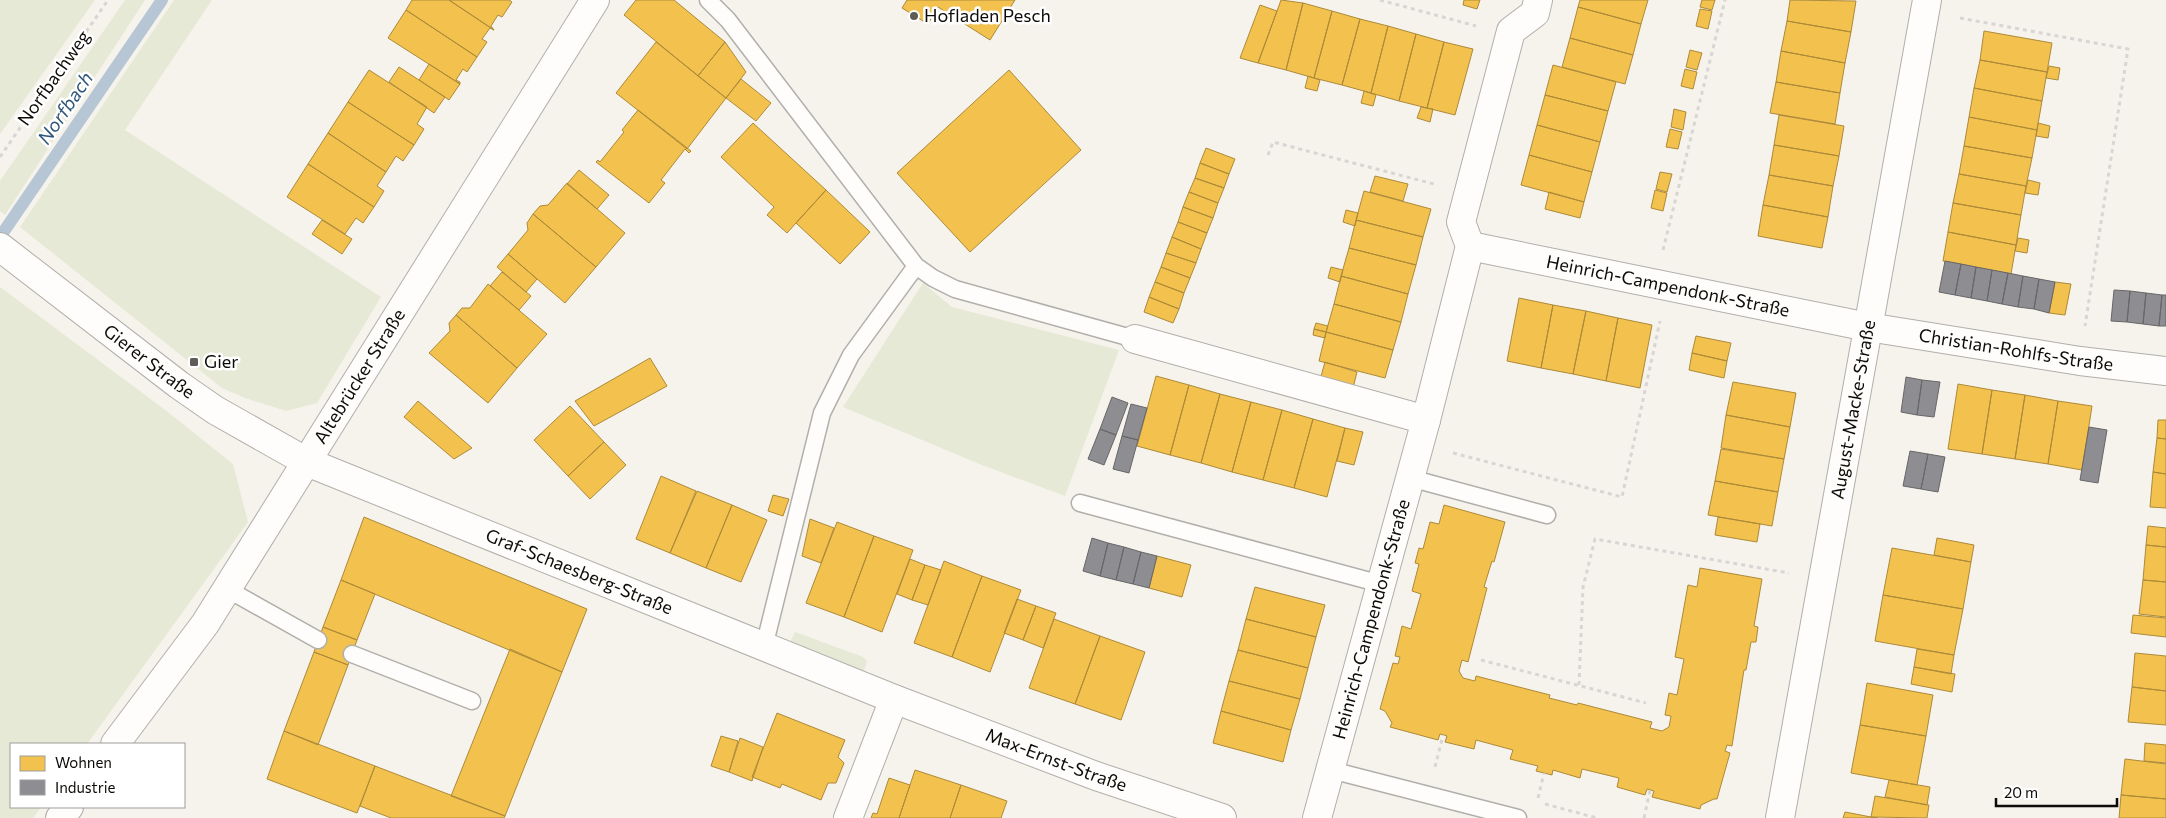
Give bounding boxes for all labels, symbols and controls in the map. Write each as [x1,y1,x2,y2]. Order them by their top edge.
place label: Hofladen Pesch [924,4,1051,26]
marker: Hofladen Pesch [908,10,920,22]
street label: Norfbachweg [13,26,95,130]
water label: Norfbach [33,68,97,148]
street label: Heinrich-Campendonk-Straße [1545,250,1792,321]
street label: Altebrücker Straße [309,304,409,447]
street label: August-Macke-Straße [1826,318,1879,501]
street label: Gierer Straße [100,319,199,403]
street label: Christian-Rohlfs-Straße [1917,323,2115,375]
place label: Gier [204,350,239,372]
marker: Gier [188,356,200,368]
street label: Heinrich-Campendonk-Straße [1327,497,1414,741]
street label: Graf-Schaesberg-Straße [483,523,676,619]
street label: Max-Ernst-Straße [983,723,1130,796]
legend [10,743,185,808]
text: Wohnen [55,753,112,771]
scale bar [1996,776,2117,808]
text: Industrie [55,778,116,796]
text: 20 m [2004,783,2038,801]

